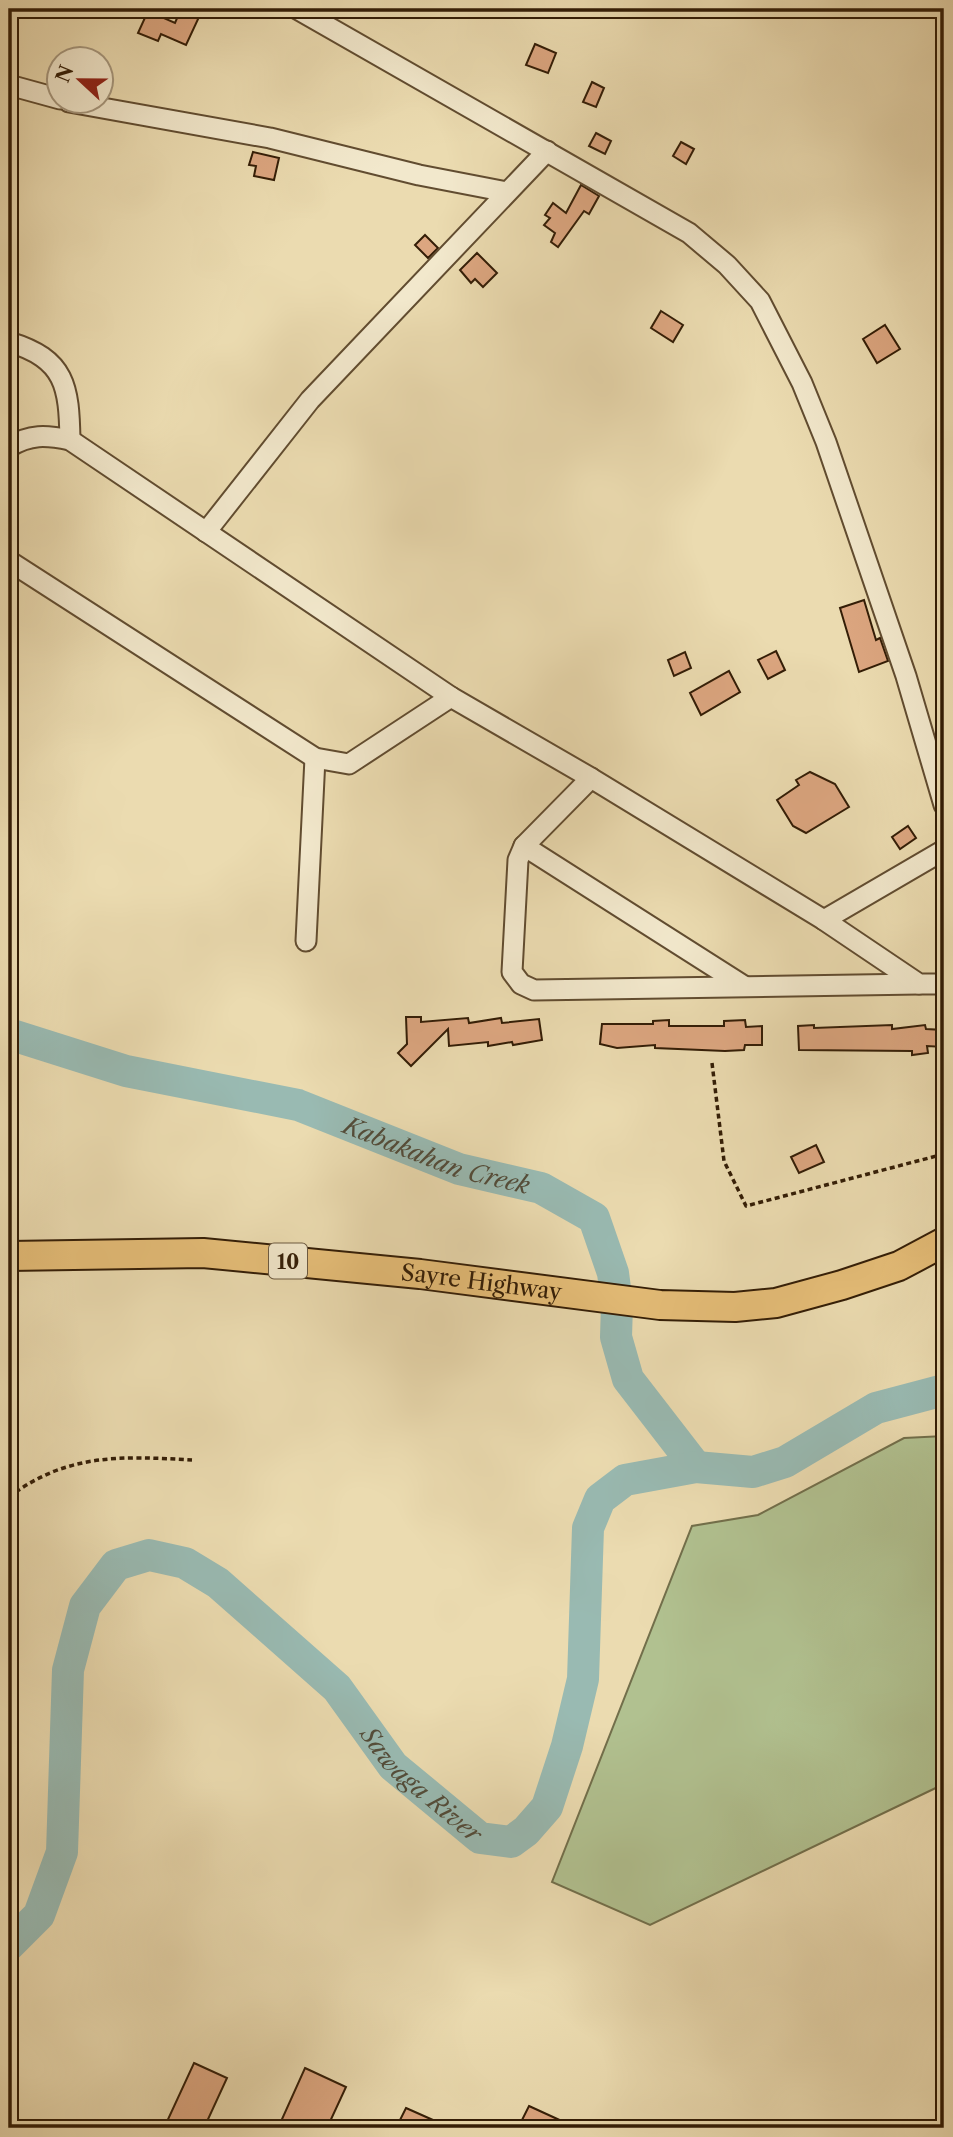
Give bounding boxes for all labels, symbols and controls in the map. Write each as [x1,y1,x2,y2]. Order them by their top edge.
north arrow [46,46,116,116]
text: N [51,62,78,86]
water label: Kabakahan Creek [338,1109,533,1200]
road number: 10 [269,1244,307,1278]
street label: Sayre Highway [400,1258,564,1306]
water label: Sawaga River [354,1719,489,1849]

